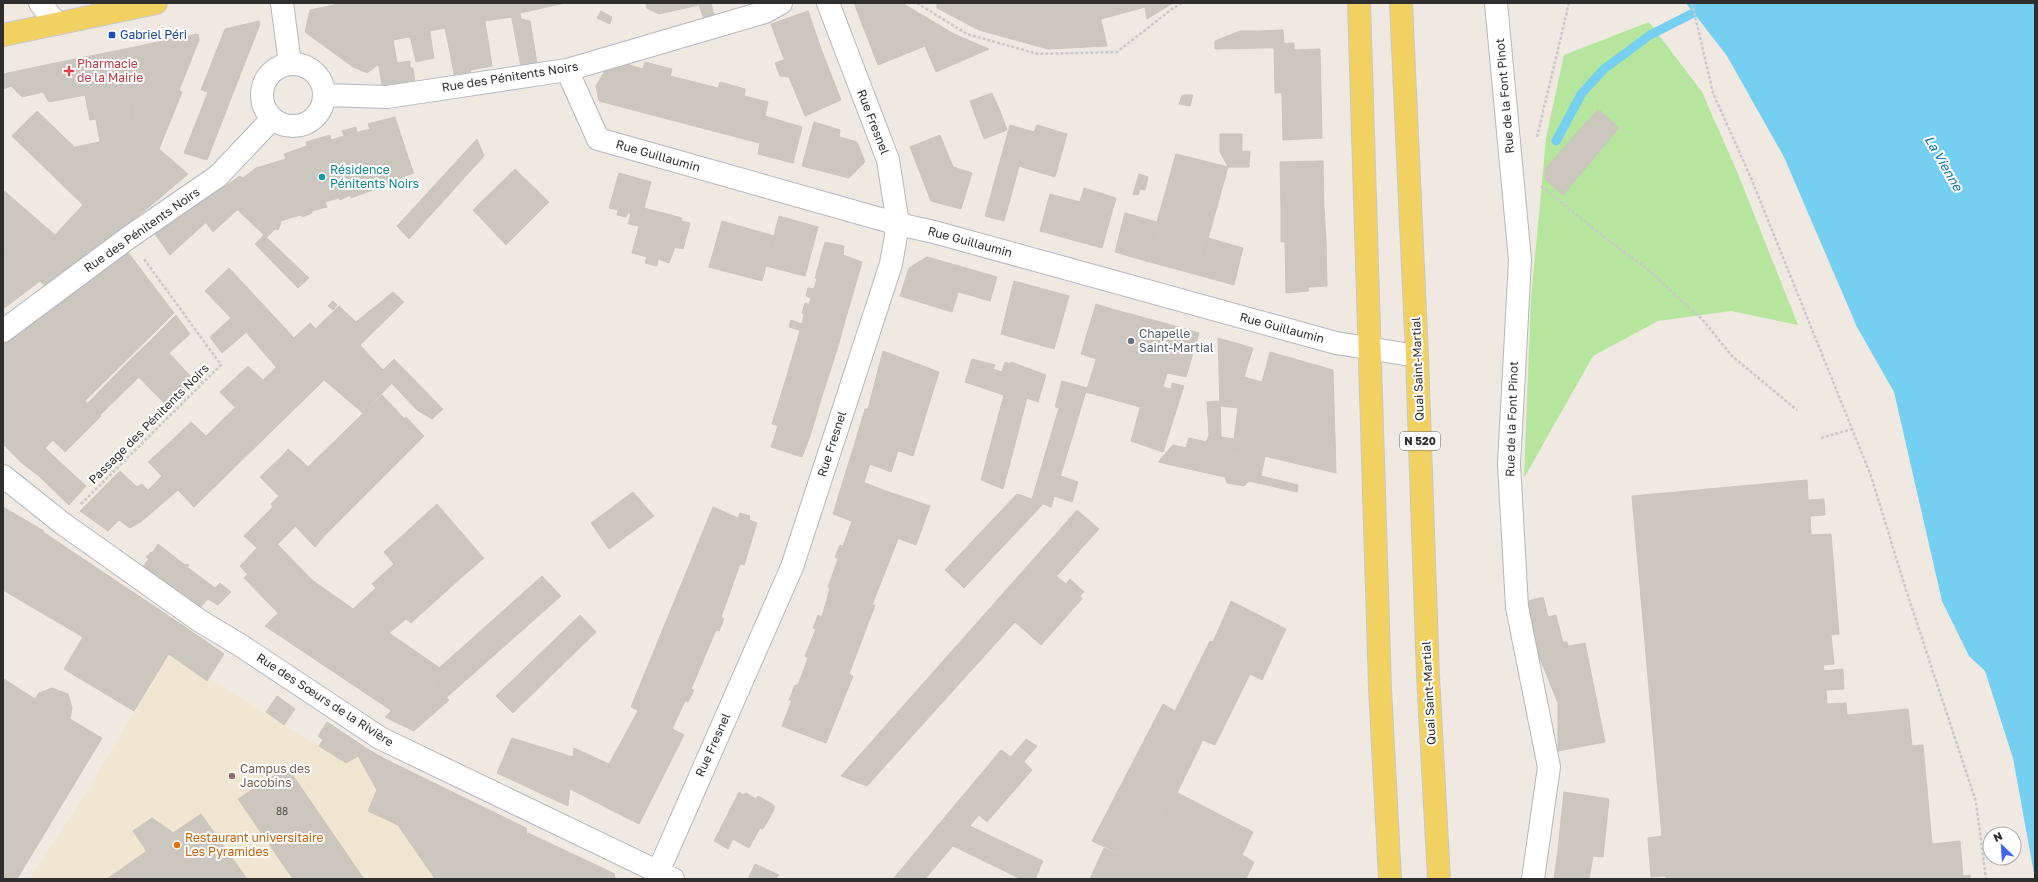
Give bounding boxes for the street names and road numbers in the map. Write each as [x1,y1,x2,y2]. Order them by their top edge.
street label: Rue de la Font Pinot [1492,37,1517,154]
street label: Rue des Pénitents Noirs [441,58,579,95]
street label: Rue Fresnel [854,87,893,157]
street label: Rue Guillaumin [614,136,702,175]
street label: Rue des Pénitents Noirs [81,184,202,275]
street label: Rue Guillaumin [926,223,1014,260]
street label: Rue Guillaumin [1238,309,1326,346]
street label: Quai Saint-Martial [1408,317,1427,421]
street label: Passage des Pénitents Noirs [85,360,212,487]
street label: Rue de la Font Pinot [1502,361,1521,477]
street label: Rue Fresnel [814,409,849,479]
road number: N 520 [1400,432,1440,450]
street label: Quai Saint-Martial [1418,641,1439,745]
street label: Rue des Sœurs de la Rivière [254,650,397,750]
street label: Rue Fresnel [692,710,733,779]

